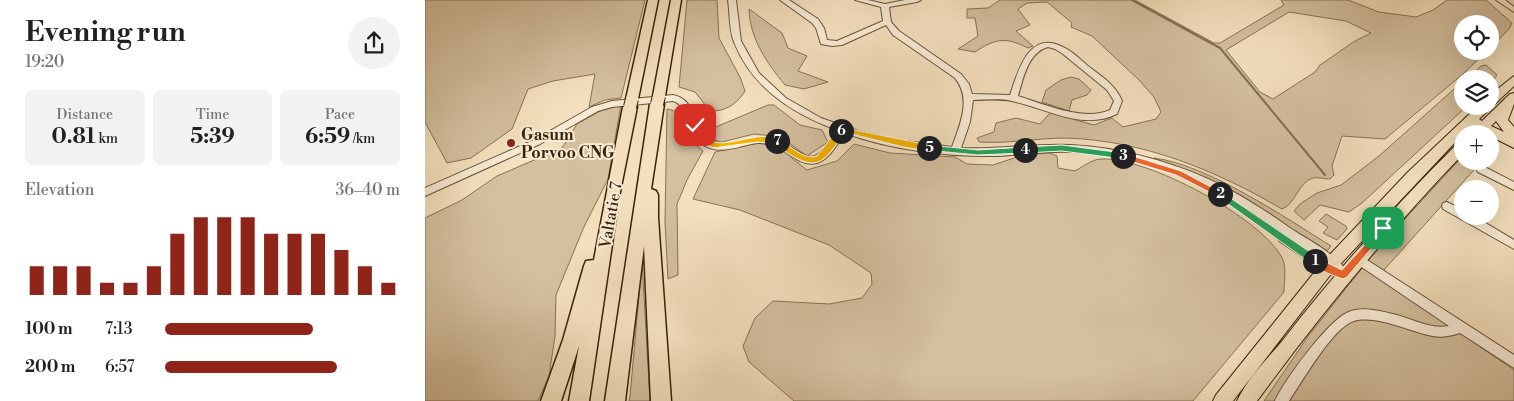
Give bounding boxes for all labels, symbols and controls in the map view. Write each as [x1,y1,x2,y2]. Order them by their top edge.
text: Evening run [25,15,186,50]
map controls [1454,15,1499,225]
button: locate [1454,15,1499,60]
button: share [348,17,400,69]
text: 19:20 [25,52,64,72]
button: layers [1454,70,1499,115]
pin [674,104,716,146]
text: Distance [57,106,113,124]
text: Time [196,106,229,124]
text: Pace [325,106,355,124]
icon: check [681,111,709,139]
pin: 6 [829,118,853,144]
text: 6 [837,122,846,140]
text: 0.81 [52,124,96,150]
text: 5:39 [190,124,235,150]
text: 6:59 [305,124,350,150]
place label: Gasum Porvoo CNG [521,125,615,163]
button: + [1454,125,1499,170]
pin: 7 [765,128,789,154]
text: km [96,130,118,148]
text: /km [350,130,375,148]
text: 7 [773,132,782,150]
pin: 5 [917,136,941,160]
marker: Gasum Porvoo CNG [505,137,517,149]
pin: 4 [1013,138,1037,162]
text: 5 [925,139,934,157]
text: 4 [1021,141,1030,159]
pin: 3 [1111,144,1135,168]
text: 3 [1119,147,1128,165]
text: Elevation [25,180,94,200]
text: 36–40 m [335,180,400,200]
street label: Valtatie 7 [595,180,627,251]
button: − [1454,180,1499,225]
pin: 2 [1207,182,1233,206]
text: 2 [1216,185,1225,203]
pin [1362,207,1404,249]
icon: arrive [1369,214,1397,242]
pin: 1 [1303,248,1327,274]
text: 1 [1312,252,1319,270]
text: 100 m [25,319,73,339]
text: 7:13 [105,319,133,339]
text: 200 m [25,357,75,377]
text: 6:57 [105,357,135,377]

